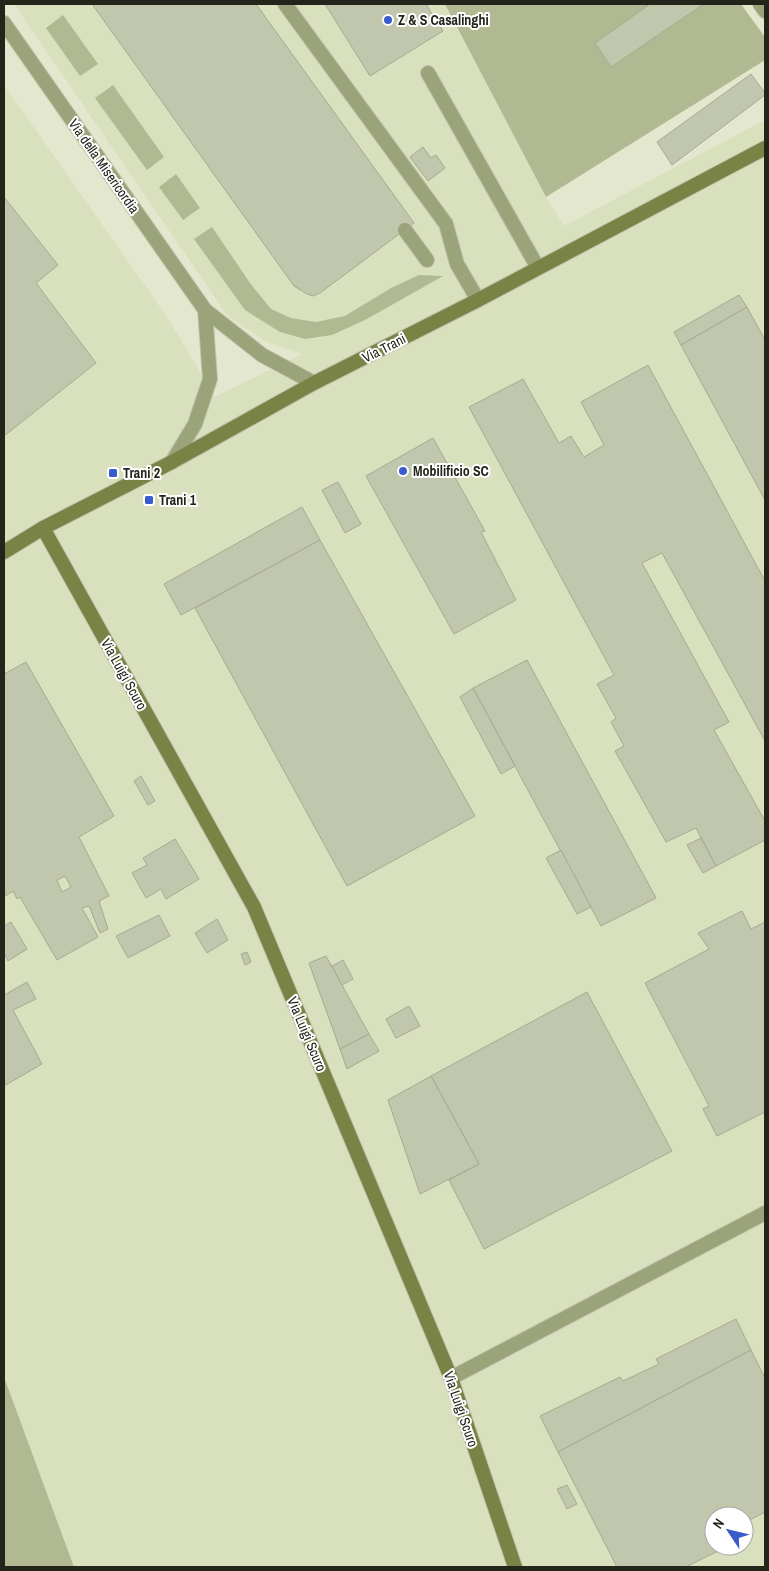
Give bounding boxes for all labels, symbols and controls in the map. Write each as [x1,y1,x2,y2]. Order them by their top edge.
place label: Z & S Casalinghi [398,11,489,29]
marker: Z & S Casalinghi [382,14,394,26]
street label: Via della Misericordia [65,115,144,217]
street label: Via Trani [359,329,409,367]
place label: Mobilificio SC [413,462,489,480]
place label: Trani 2 [123,464,160,482]
marker: Mobilificio SC [397,465,409,477]
marker: Trani 2 [107,467,119,479]
place label: Trani 1 [159,491,197,509]
marker: Trani 1 [143,494,155,506]
street label: Via Luigi Scuro [97,635,151,713]
street label: Via Luigi Scuro [283,994,331,1074]
street label: Via Luigi Scuro [440,1369,482,1449]
north arrow [704,1506,754,1556]
text: N [709,1515,728,1532]

